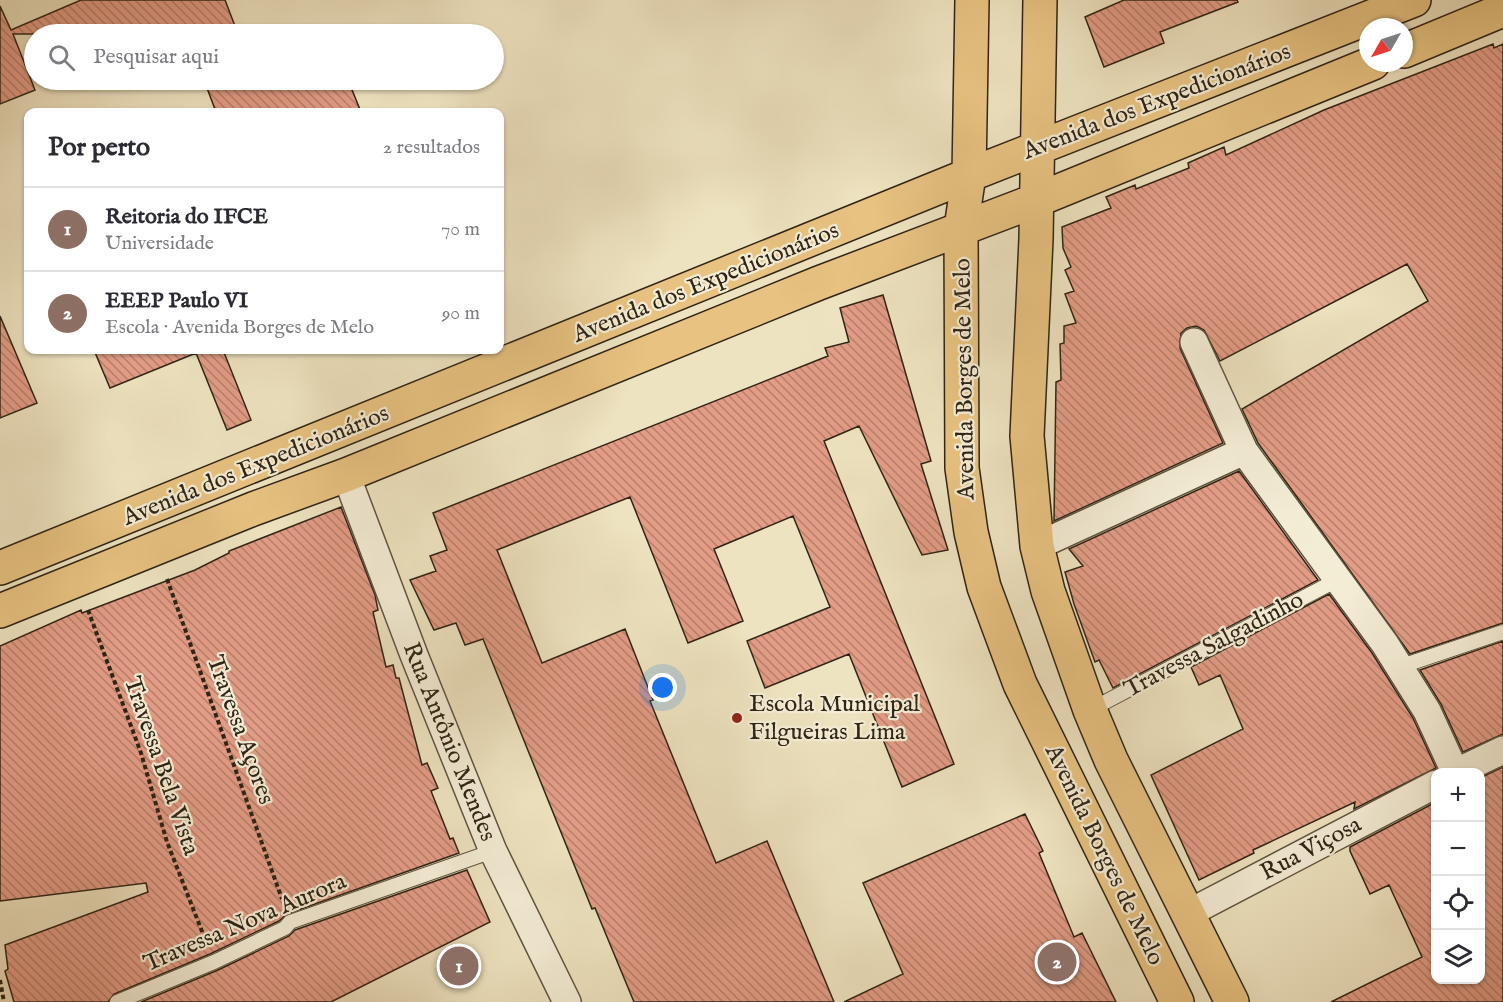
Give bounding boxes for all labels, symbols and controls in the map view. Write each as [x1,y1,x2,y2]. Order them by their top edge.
north arrow [1359,18,1413,72]
search box [24,24,504,90]
street label: Avenida dos Expedicionários [1018,37,1295,168]
icon: search [45,41,78,74]
text: Pesquisar aqui [93,43,219,71]
text: Por perto [48,131,150,164]
text: 2 resultados [383,135,480,160]
text: Reitoria do IFCE [105,203,268,231]
street label: Avenida dos Expedicionários [567,215,844,351]
text: 1 [64,217,71,242]
text: 70 m [441,217,480,242]
text: Universidade [105,231,214,256]
street label: Avenida Borges de Melo [947,258,983,501]
text: EEEP Paulo VI [105,287,248,315]
text: 2 [63,301,72,326]
text: 90 m [442,301,480,326]
text: Escola · Avenida Borges de Melo [105,315,374,340]
street label: Avenida dos Expedicionários [117,398,394,534]
street label: Travessa Salgadinho [1119,585,1309,705]
street label: Rua Antônio Mendes [395,638,503,846]
street label: Travessa Açores [199,651,281,809]
street label: Travessa Bela Vista [116,673,206,860]
your location [648,673,677,702]
place label: Escola Municipal Filgueiras Lima [749,689,920,748]
marker: Escola Municipal Filgueiras Lima [730,711,744,725]
street label: Avenida Borges de Melo [1037,739,1171,971]
map controls [1431,768,1485,984]
button: + [1431,768,1485,822]
street label: Rua Viçosa [1255,809,1368,889]
button: − [1431,822,1485,876]
street label: Travessa Nova Aurora [139,866,352,980]
button: locate [1431,876,1485,930]
button: layers [1431,930,1485,984]
pin: 2 [1038,940,1076,984]
pin: 1 [440,944,478,988]

